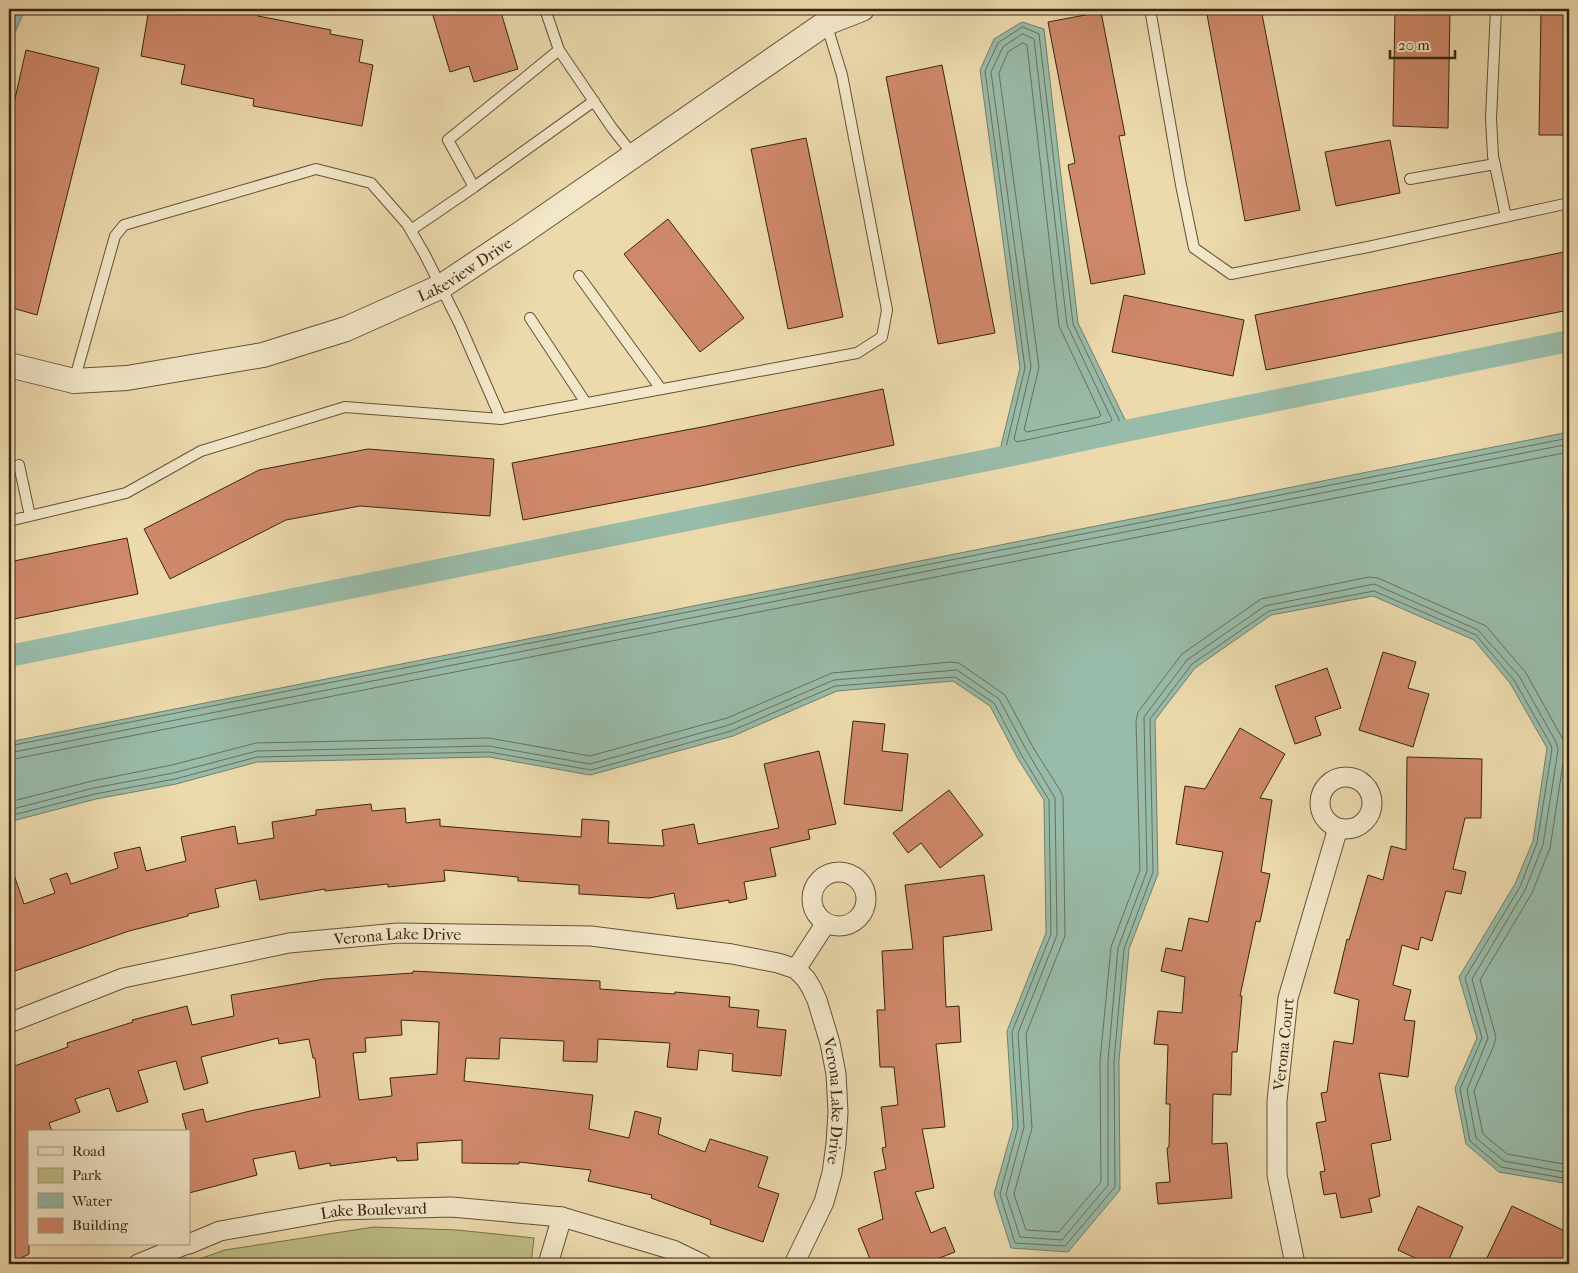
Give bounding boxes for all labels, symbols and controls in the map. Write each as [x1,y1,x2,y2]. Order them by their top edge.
scale bar [1390,28,1456,60]
text: 20 m [1398,36,1430,54]
street label: Lakeview Drive [415,233,516,306]
street label: Verona Lake Drive [332,924,461,949]
street label: Verona Court [1269,997,1298,1092]
street label: Verona Lake Drive [819,1034,847,1166]
legend [28,1130,190,1246]
text: Road [72,1142,106,1160]
text: Park [72,1166,102,1184]
text: Water [71,1192,112,1210]
street label: Lake Boulevard [319,1199,427,1223]
text: Building [72,1216,129,1234]

